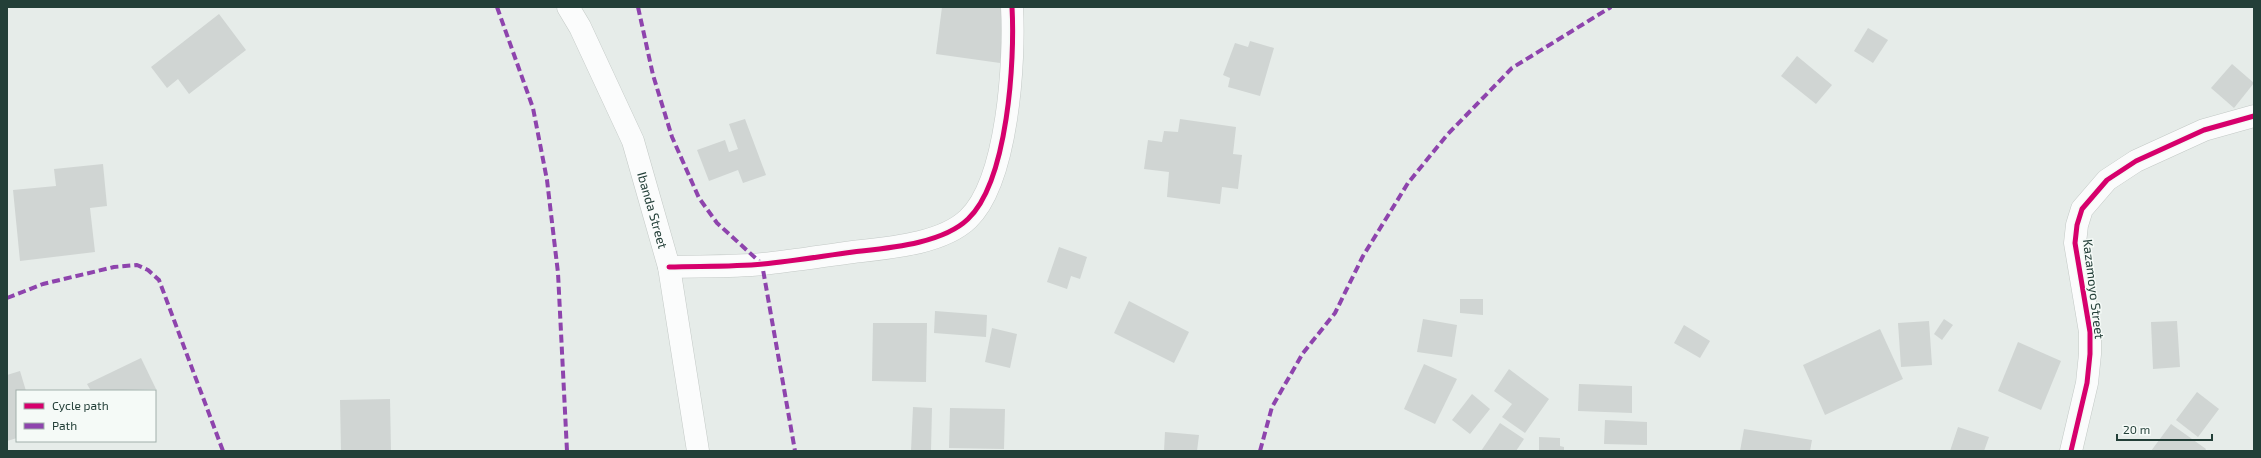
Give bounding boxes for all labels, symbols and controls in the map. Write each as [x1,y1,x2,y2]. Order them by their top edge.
street label: Ibanda Street [634,170,671,250]
street label: Kazamoyo Street [2080,238,2108,340]
legend [16,390,156,442]
text: Cycle path [52,398,109,412]
scale bar [2117,416,2212,442]
text: Path [52,418,77,432]
text: 20 m [2123,422,2150,436]

